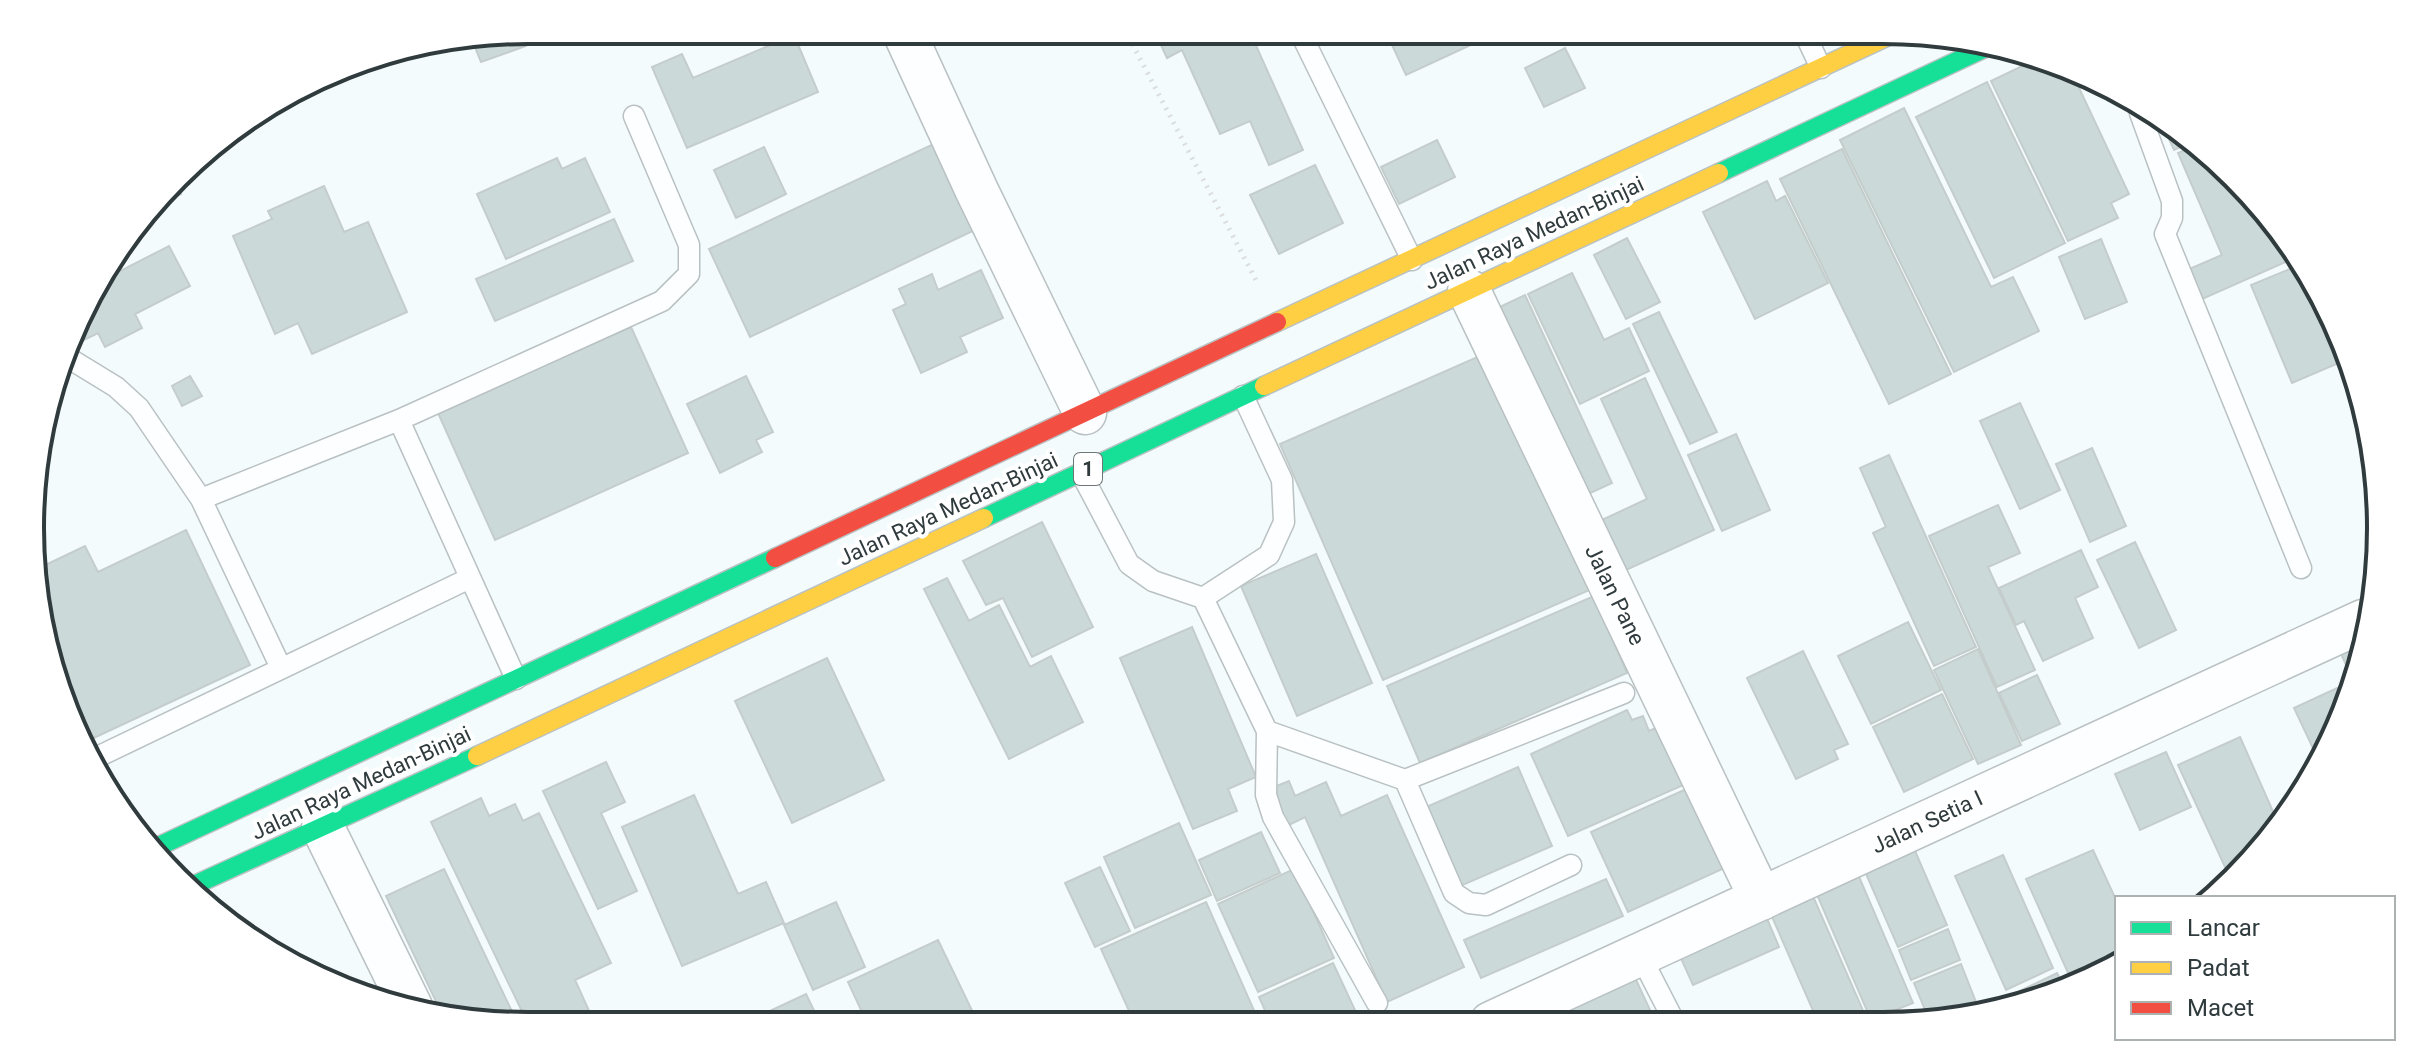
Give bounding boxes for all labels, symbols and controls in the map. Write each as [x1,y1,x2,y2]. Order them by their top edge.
street label: Jalan Raya Medan-Binjai [1420,171,1648,295]
street label: Jalan Raya Medan-Binjai [834,447,1062,571]
road number: 1 [1074,453,1102,485]
street label: Jalan Pane [1580,541,1650,649]
street label: Jalan Raya Medan-Binjai [247,721,475,845]
street label: Jalan Setia I [1867,785,1987,859]
legend [2115,896,2395,1040]
text: Lancar [2187,914,2260,942]
text: Padat [2187,954,2250,982]
text: Macet [2187,994,2254,1022]

